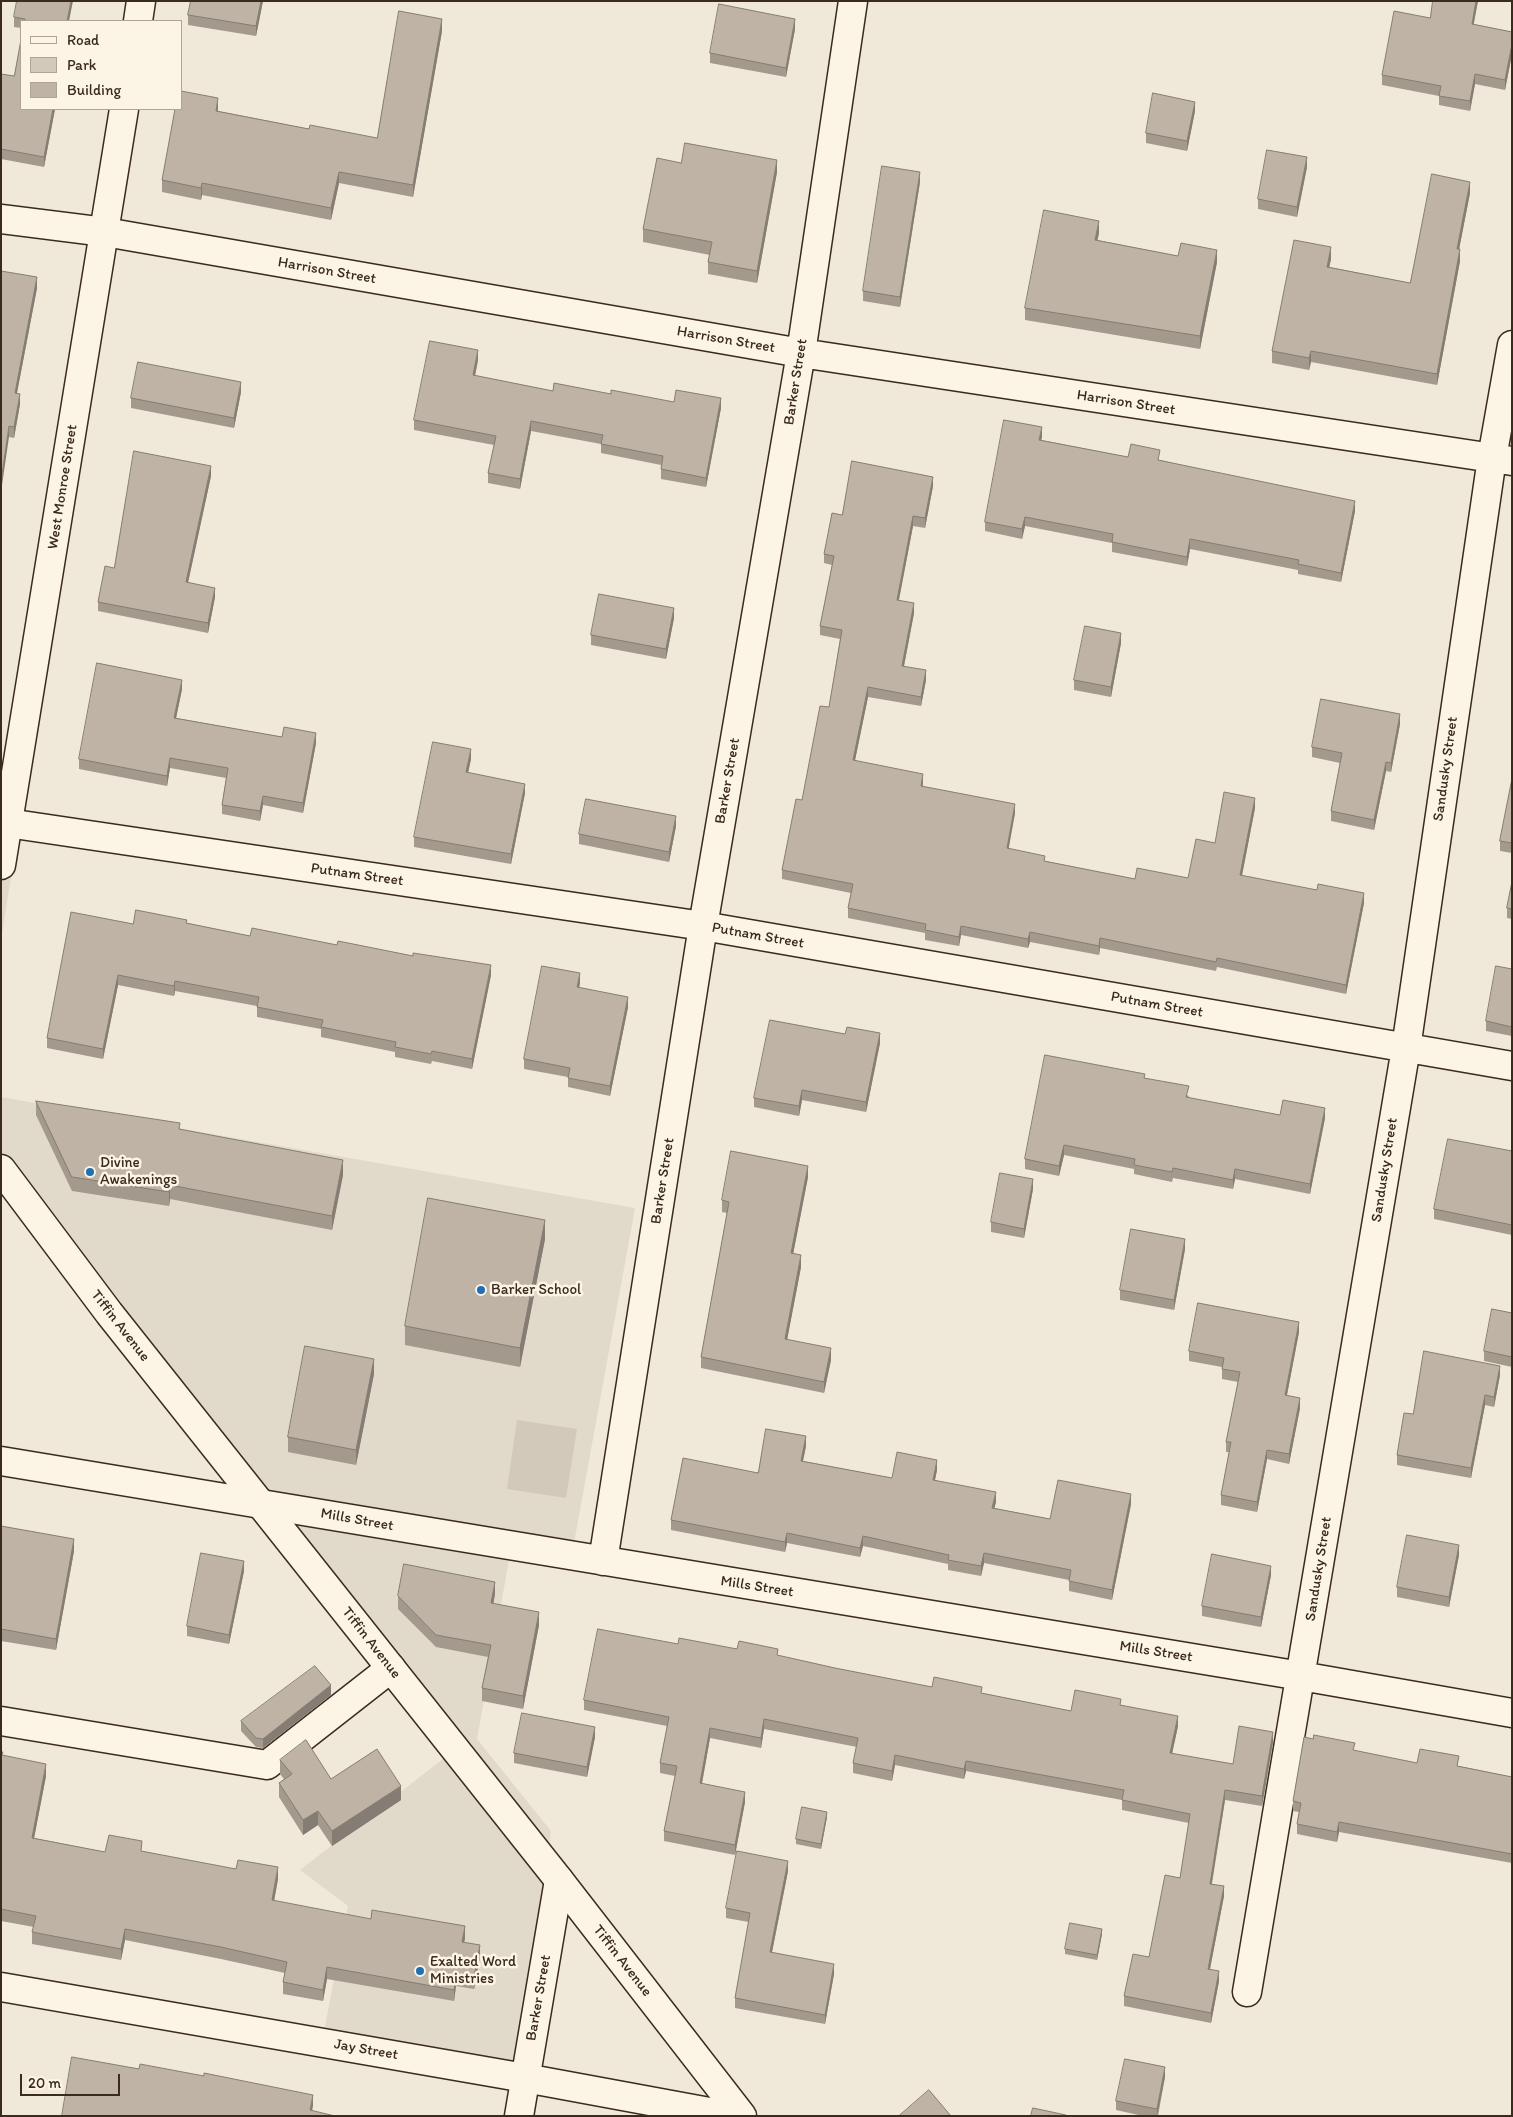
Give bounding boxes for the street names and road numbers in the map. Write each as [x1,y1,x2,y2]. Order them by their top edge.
street label: Harrison Street [276,253,378,289]
street label: Harrison Street [675,322,777,358]
street label: Barker Street [780,338,812,426]
street label: Harrison Street [1075,386,1177,420]
street label: West Monroe Street [44,423,82,551]
street label: Sandusky Street [1430,716,1462,822]
street label: Barker Street [712,736,744,826]
street label: Putnam Street [309,860,405,890]
street label: Putnam Street [710,919,806,953]
street label: Putnam Street [1109,988,1205,1022]
street label: Sandusky Street [1368,1116,1402,1224]
street label: Barker Street [647,1137,679,1225]
street label: Tiffin Avenue [87,1287,153,1365]
street label: Mills Street [319,1505,395,1535]
street label: Sandusky Street [1302,1515,1336,1623]
street label: Mills Street [719,1572,795,1602]
street label: Tiffin Avenue [338,1604,404,1682]
street label: Mills Street [1118,1637,1194,1667]
street label: Tiffin Avenue [589,1922,655,2000]
street label: Barker Street [523,1953,555,2043]
street label: Jay Street [333,2036,399,2064]

